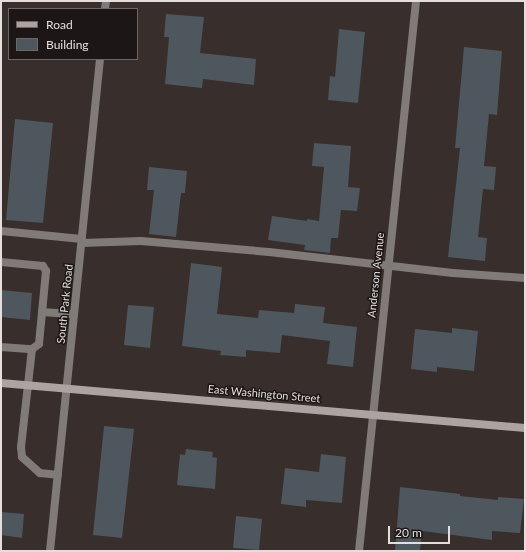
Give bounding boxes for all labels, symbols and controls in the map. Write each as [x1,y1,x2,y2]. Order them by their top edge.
legend [8,8,138,60]
text: Road [46,17,73,32]
text: Building [46,37,89,52]
street label: Anderson Avenue [365,232,387,318]
street label: South Park Road [54,264,76,344]
street label: East Washington Street [207,383,321,405]
scale bar [390,518,452,544]
text: 20 m [395,525,422,540]

